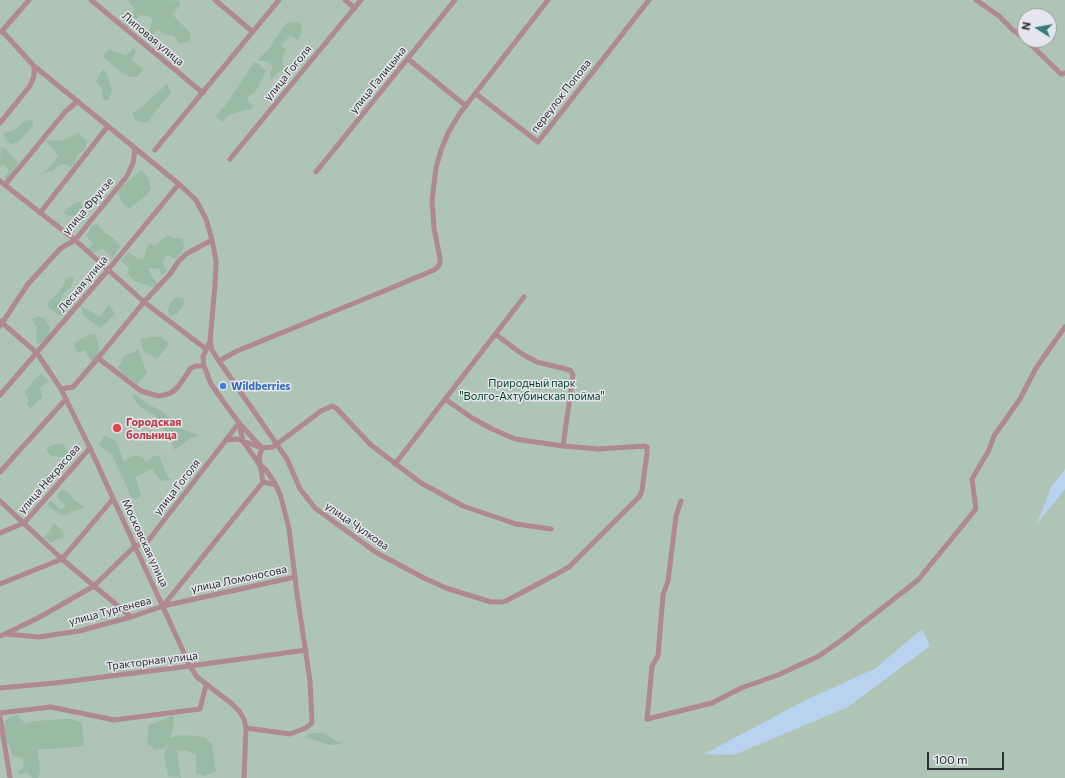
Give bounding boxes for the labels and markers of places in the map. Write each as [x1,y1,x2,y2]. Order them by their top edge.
place label: Wildberries [231,379,290,393]
marker: Wildberries [218,381,228,391]
place label: Городская больница [126,415,181,441]
marker: Городская больница [111,422,123,434]

